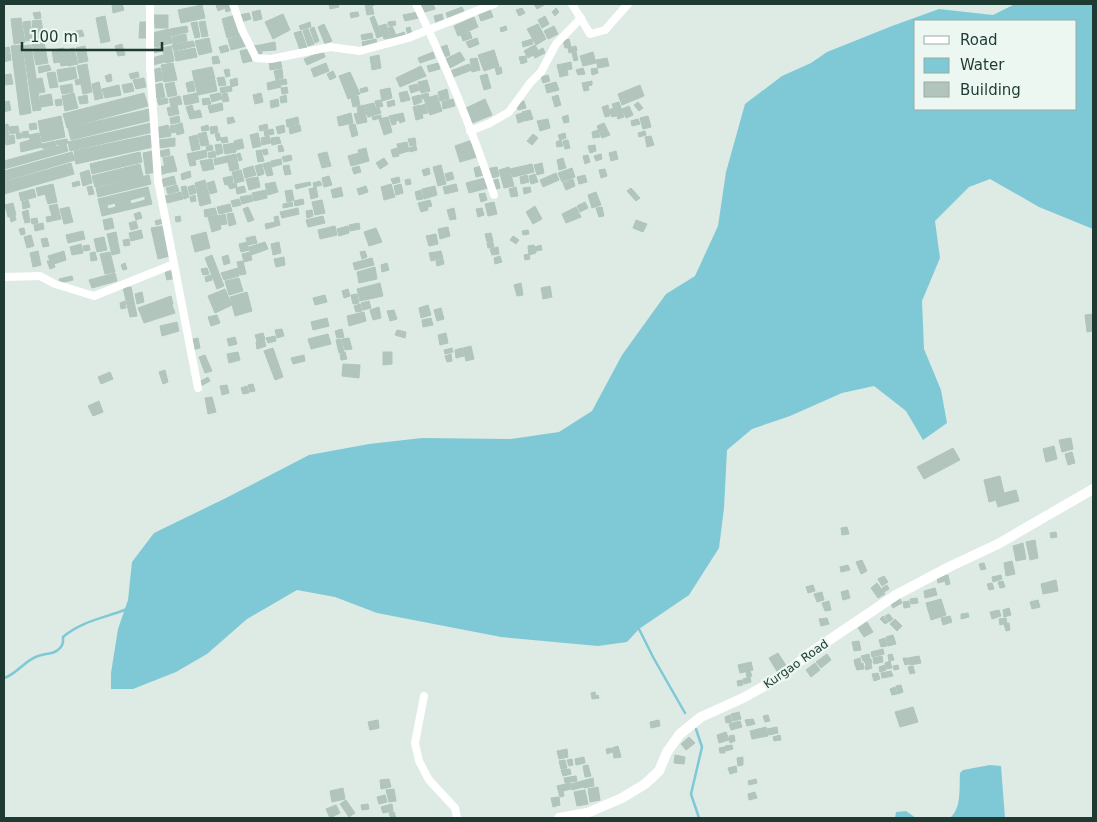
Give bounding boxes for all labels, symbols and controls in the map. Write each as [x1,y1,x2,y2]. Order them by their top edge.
scale bar [22,20,162,52]
legend [914,20,1077,110]
text: 100 m [30,28,78,46]
text: Road [960,31,998,49]
text: Water [960,56,1005,74]
text: Building [960,81,1021,99]
street label: Kurgao Road [761,637,831,691]

